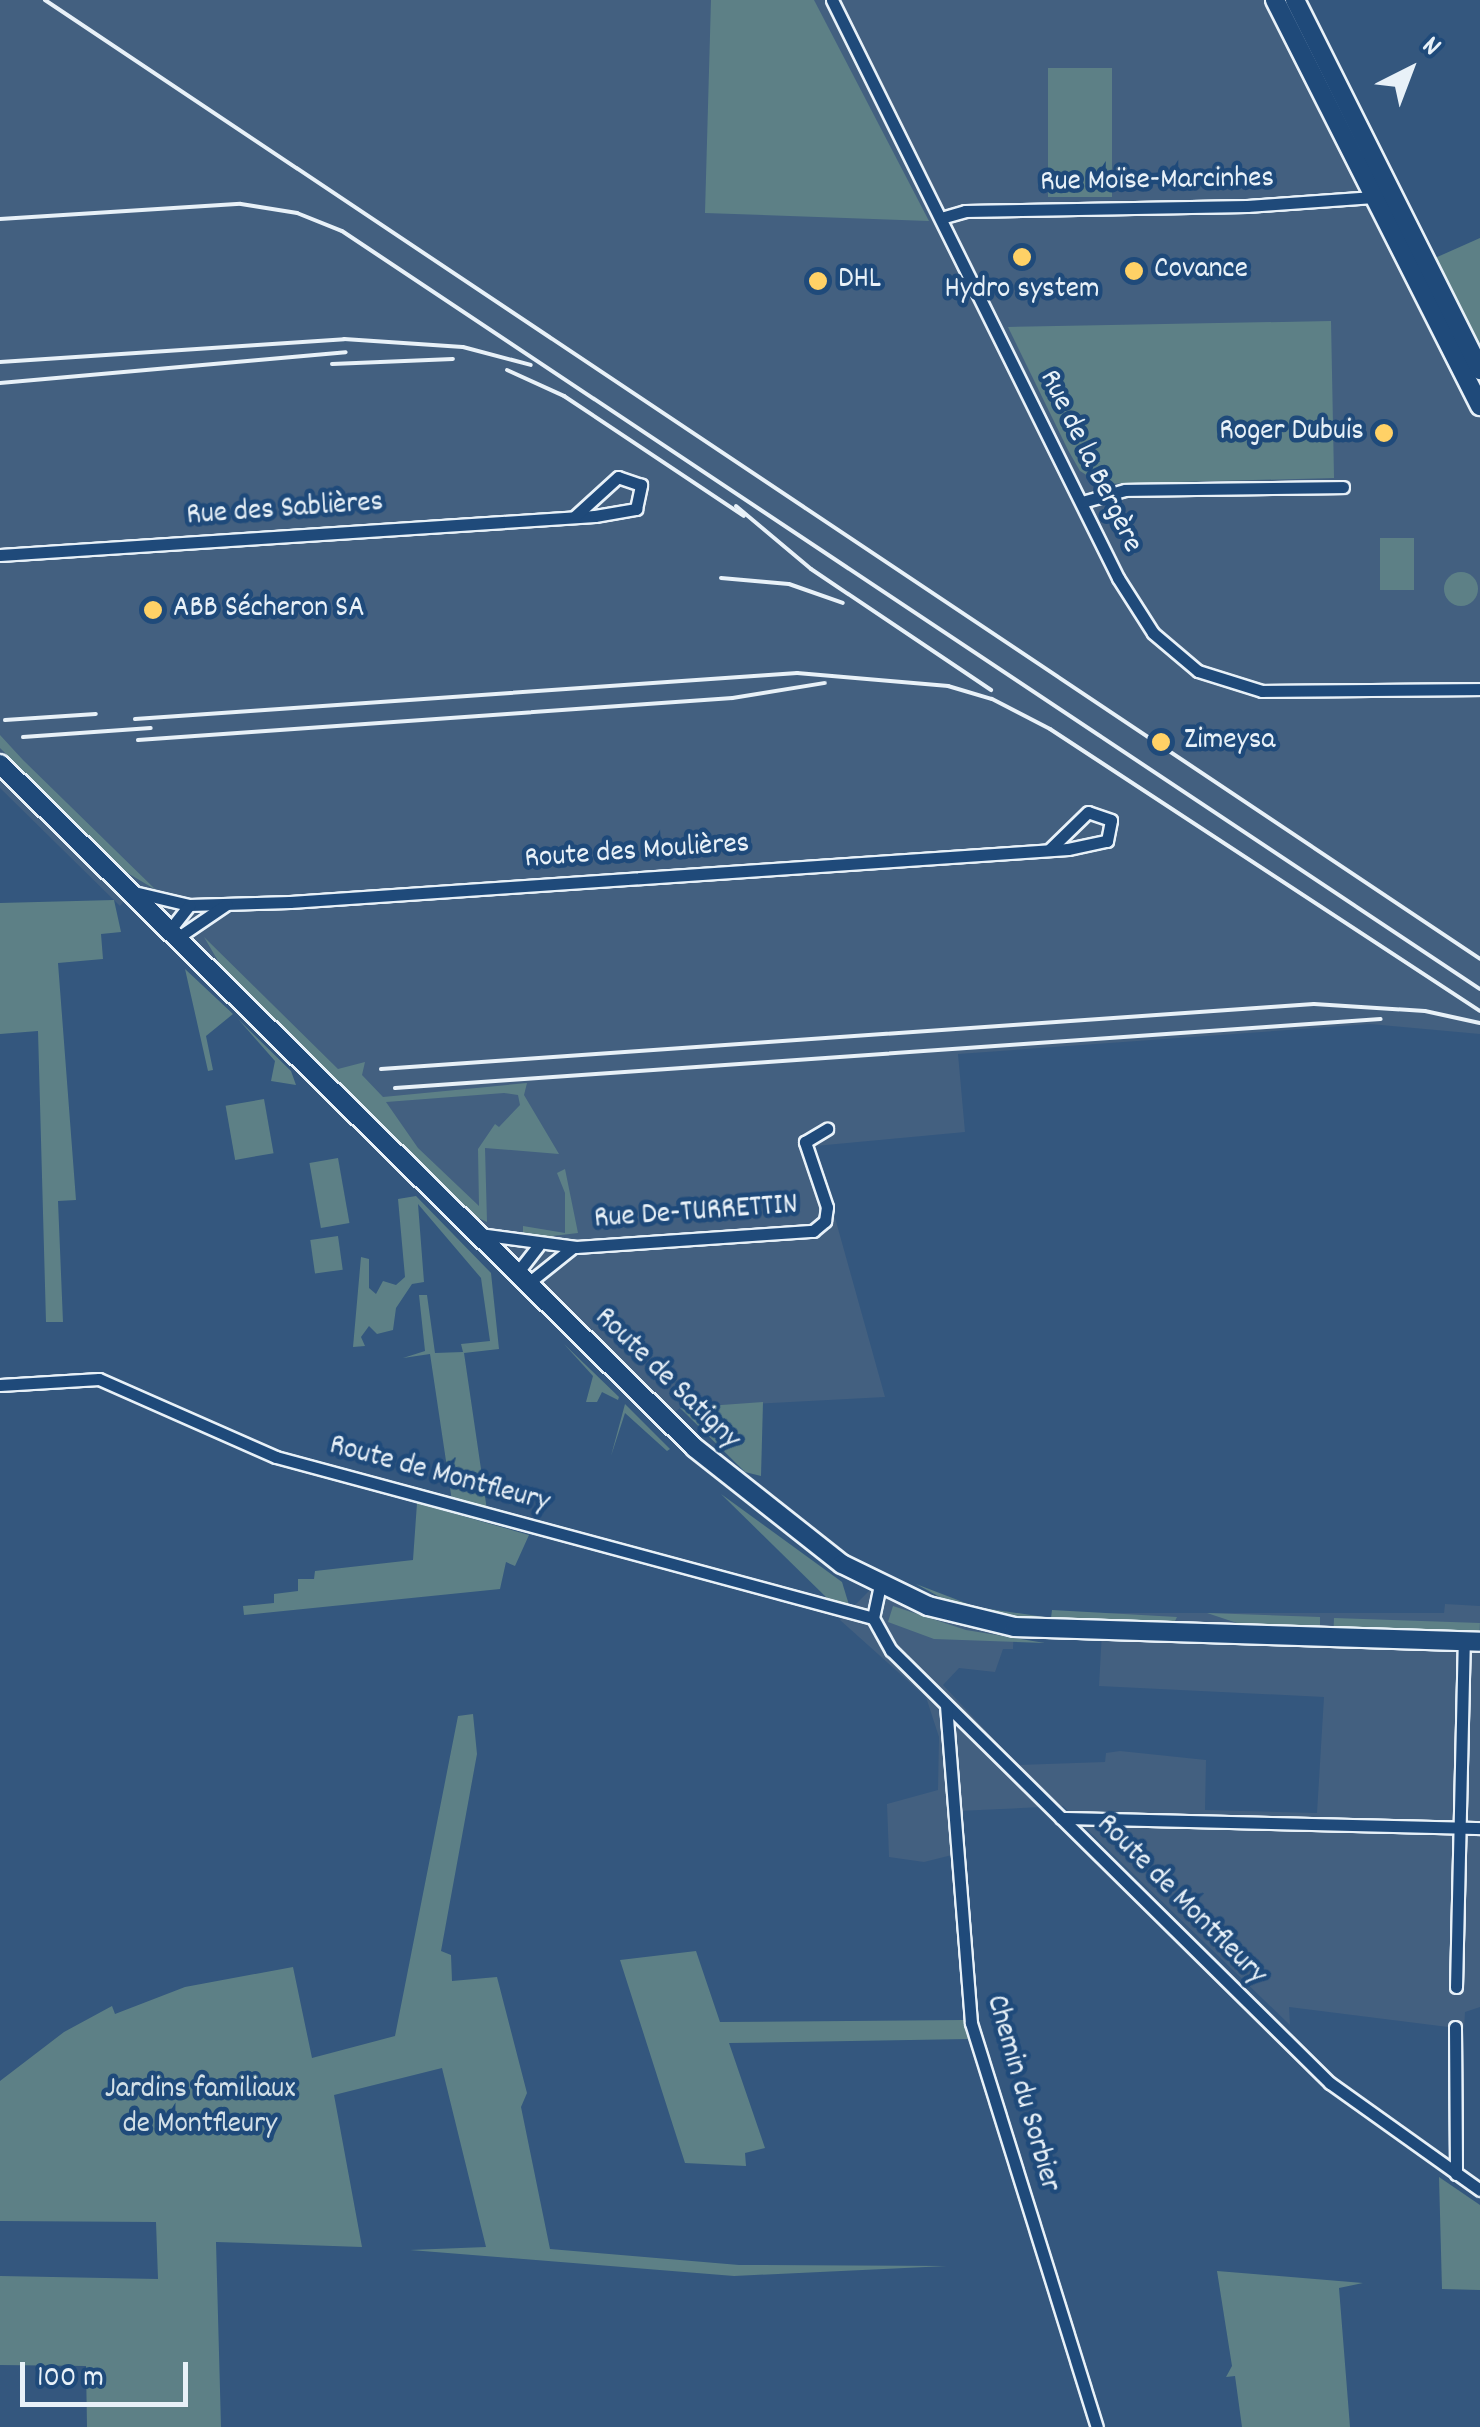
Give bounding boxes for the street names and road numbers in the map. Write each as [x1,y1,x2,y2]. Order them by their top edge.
street label: Rue Moïse-Marcinhes [1040,162,1274,202]
street label: Rue de la Bergère [1029,365,1149,559]
street label: Rue des Sablières [185,486,385,536]
street label: Route des Moulières [523,827,751,879]
street label: Rue De-TURRETTIN [593,1189,799,1239]
street label: Route de Satigny [585,1301,747,1459]
street label: Route de Montfleury [325,1429,553,1523]
street label: Route de Montfleury [1087,1808,1273,1994]
street label: Chemin du Sorbier [976,1991,1066,2197]

